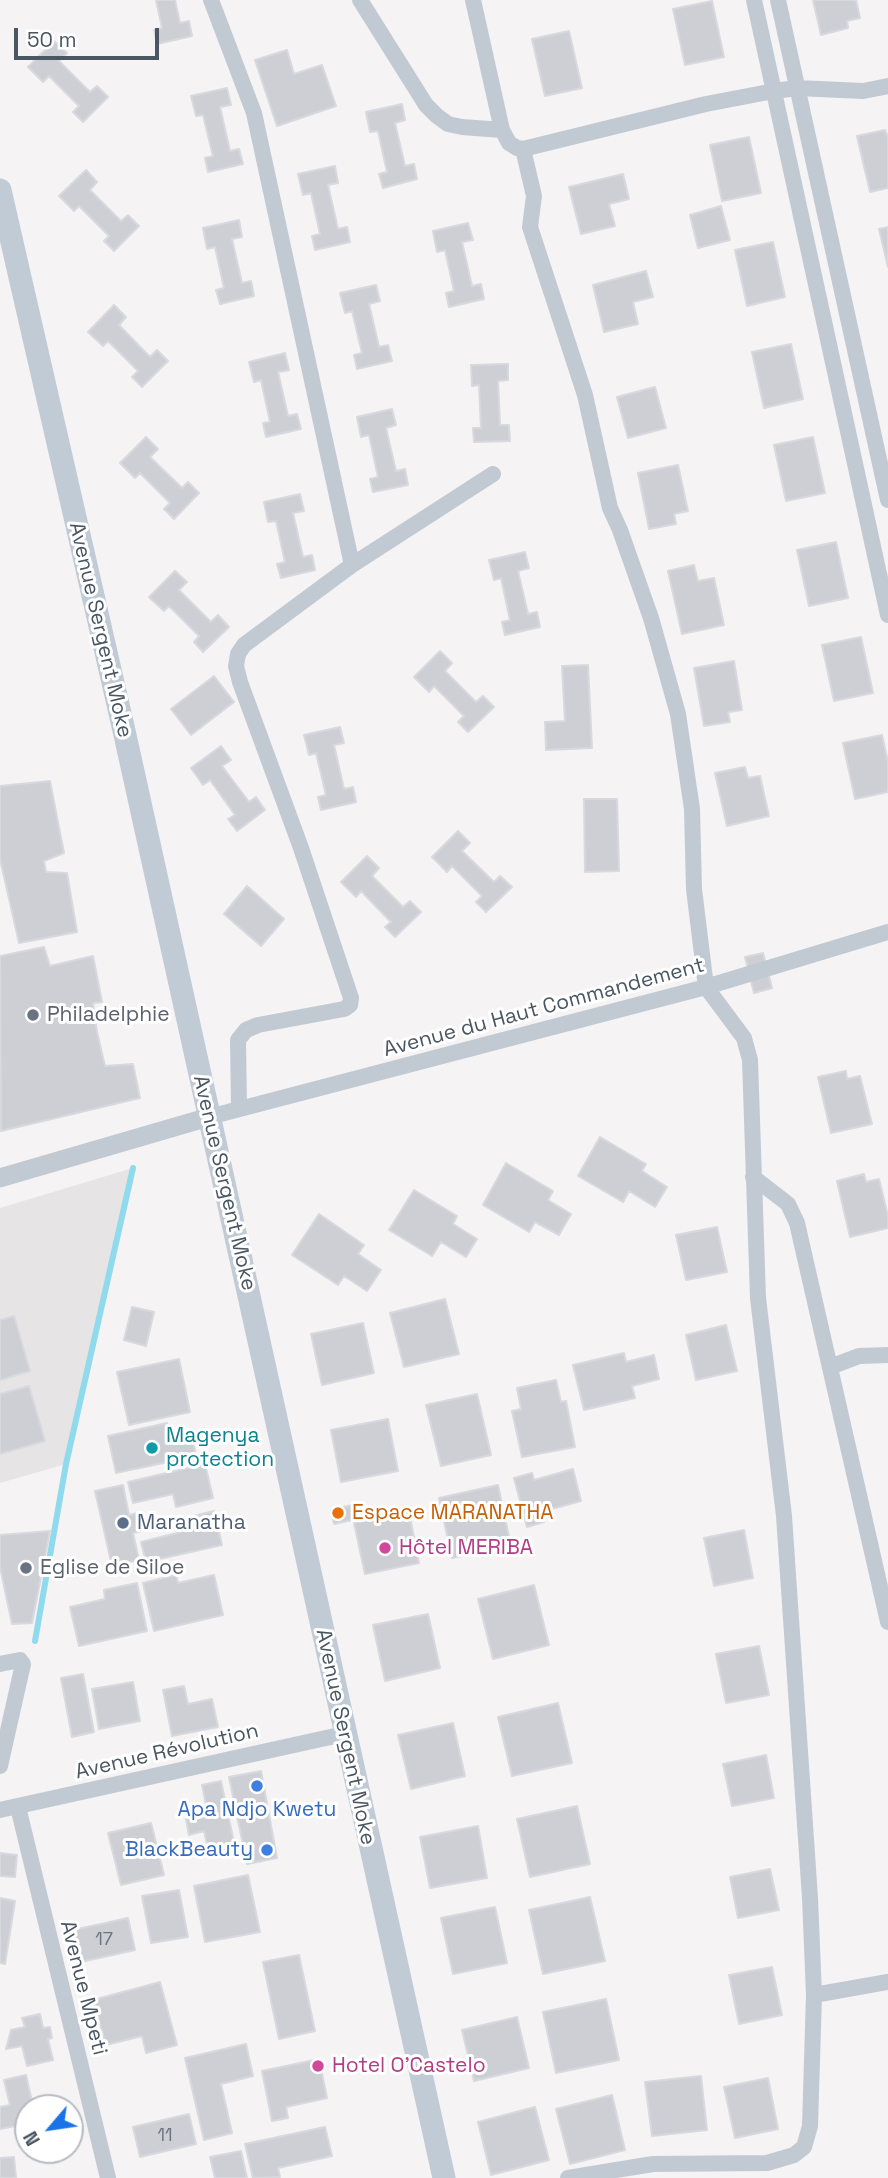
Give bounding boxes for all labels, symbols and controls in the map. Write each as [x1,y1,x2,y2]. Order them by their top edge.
scale bar [18,14,163,58]
text: 50 m [27,26,77,53]
street label: Avenue Sergent Moke [63,520,137,740]
street label: Avenue du Haut Commandement [381,953,707,1063]
place label: Philadelphie [47,1002,170,1028]
marker: Philadelphie [25,1007,41,1023]
street label: Avenue Sergent Moke [187,1073,261,1293]
place label: Magenya protection [166,1423,274,1473]
marker: Magenya protection [144,1440,160,1456]
place label: Espace MARANATHA [352,1500,553,1526]
marker: Espace MARANATHA [330,1505,346,1521]
place label: Maranatha [137,1510,246,1536]
marker: Maranatha [115,1515,131,1531]
place label: Hôtel MERIBA [399,1535,533,1561]
marker: Hôtel MERIBA [377,1540,393,1556]
place label: Eglise de Siloe [40,1555,184,1581]
marker: Eglise de Siloe [18,1560,34,1576]
street label: Avenue Sergent Moke [310,1627,380,1847]
street label: Avenue Révolution [73,1719,261,1785]
marker: Apa Ndjo Kwetu [249,1778,265,1794]
place label: Apa Ndjo Kwetu [178,1797,336,1823]
place label: BlackBeauty [125,1837,253,1863]
marker: BlackBeauty [259,1842,275,1858]
street label: Avenue Mpeti [54,1918,112,2058]
house number: 17 [95,1929,113,1951]
place label: Hotel O'Castelo [332,2053,486,2079]
marker: Hotel O'Castelo [310,2058,326,2074]
north arrow [14,2094,84,2164]
house number: 11 [157,2125,173,2147]
text: N [18,2127,46,2150]

